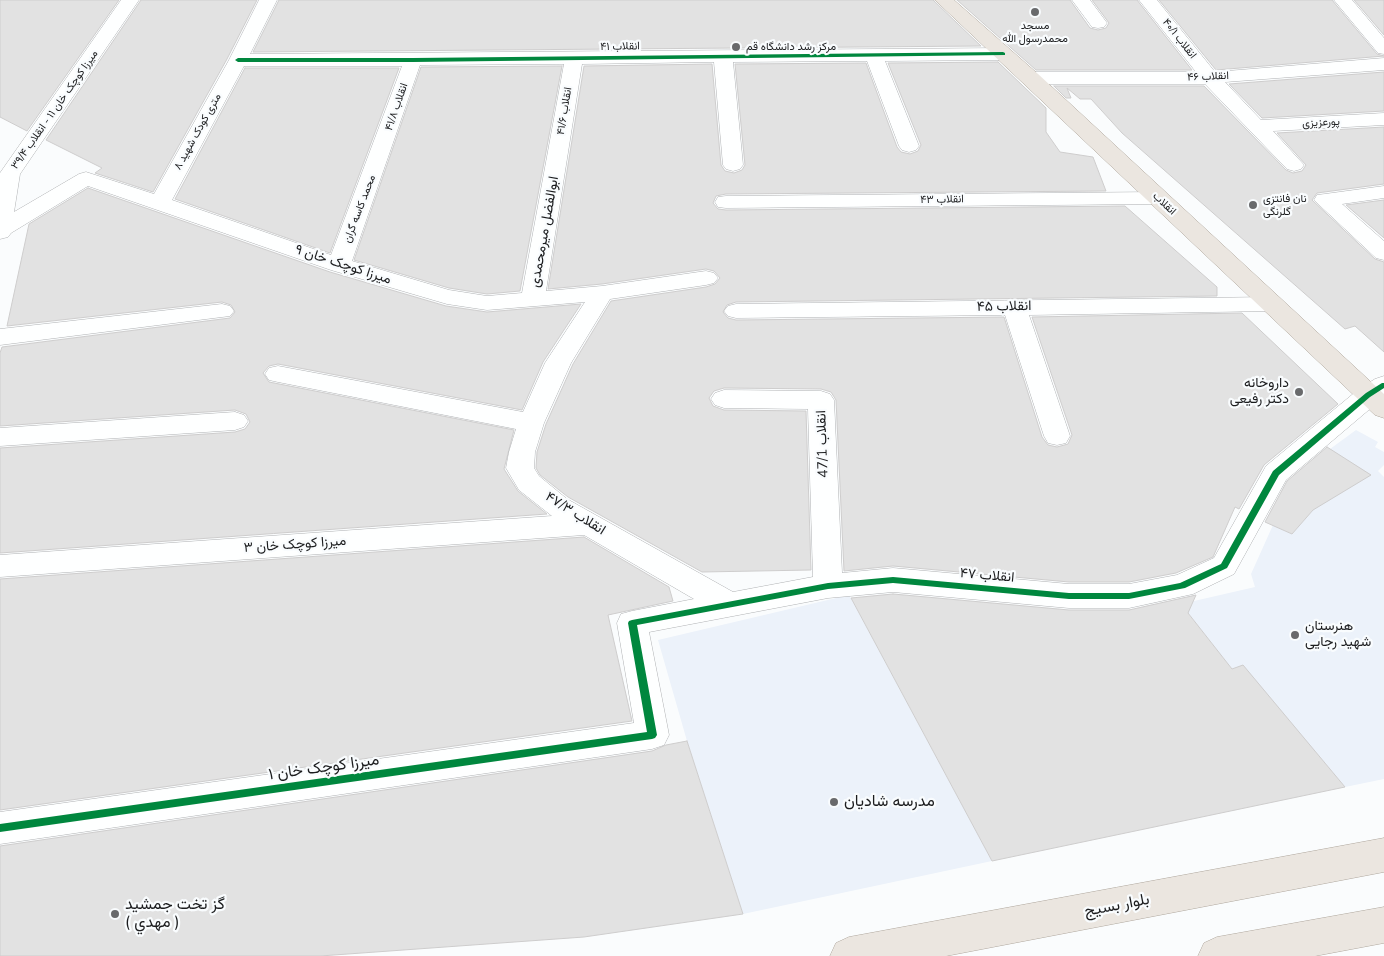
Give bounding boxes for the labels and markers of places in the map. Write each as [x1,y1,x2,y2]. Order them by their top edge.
marker: مسجد محمدرسول الله [1029,6,1041,18]
place label: مسجد محمدرسول الله [1002,19,1068,45]
place label: مرکز رشد دانشگاه قم [746,40,836,54]
marker: مرکز رشد دانشگاه قم [730,41,742,53]
place label: نان فانتزی گلرنگی [1263,192,1307,218]
marker: نان فانتزی گلرنگی [1247,199,1259,211]
place label: داروخانه دکتر رفیعی [1230,376,1289,408]
marker: داروخانه دکتر رفیعی [1293,386,1305,398]
place label: هنرستان شهید رجایی [1305,619,1371,652]
marker: هنرستان شهید رجایی [1289,629,1301,641]
place label: مدرسه شادیان [844,792,935,812]
marker: مدرسه شادیان [828,796,840,808]
place label: گز تخت جمشيد ( مهدي ) [125,895,225,933]
marker: گز تخت جمشيد ( مهدي ) [109,908,121,920]

